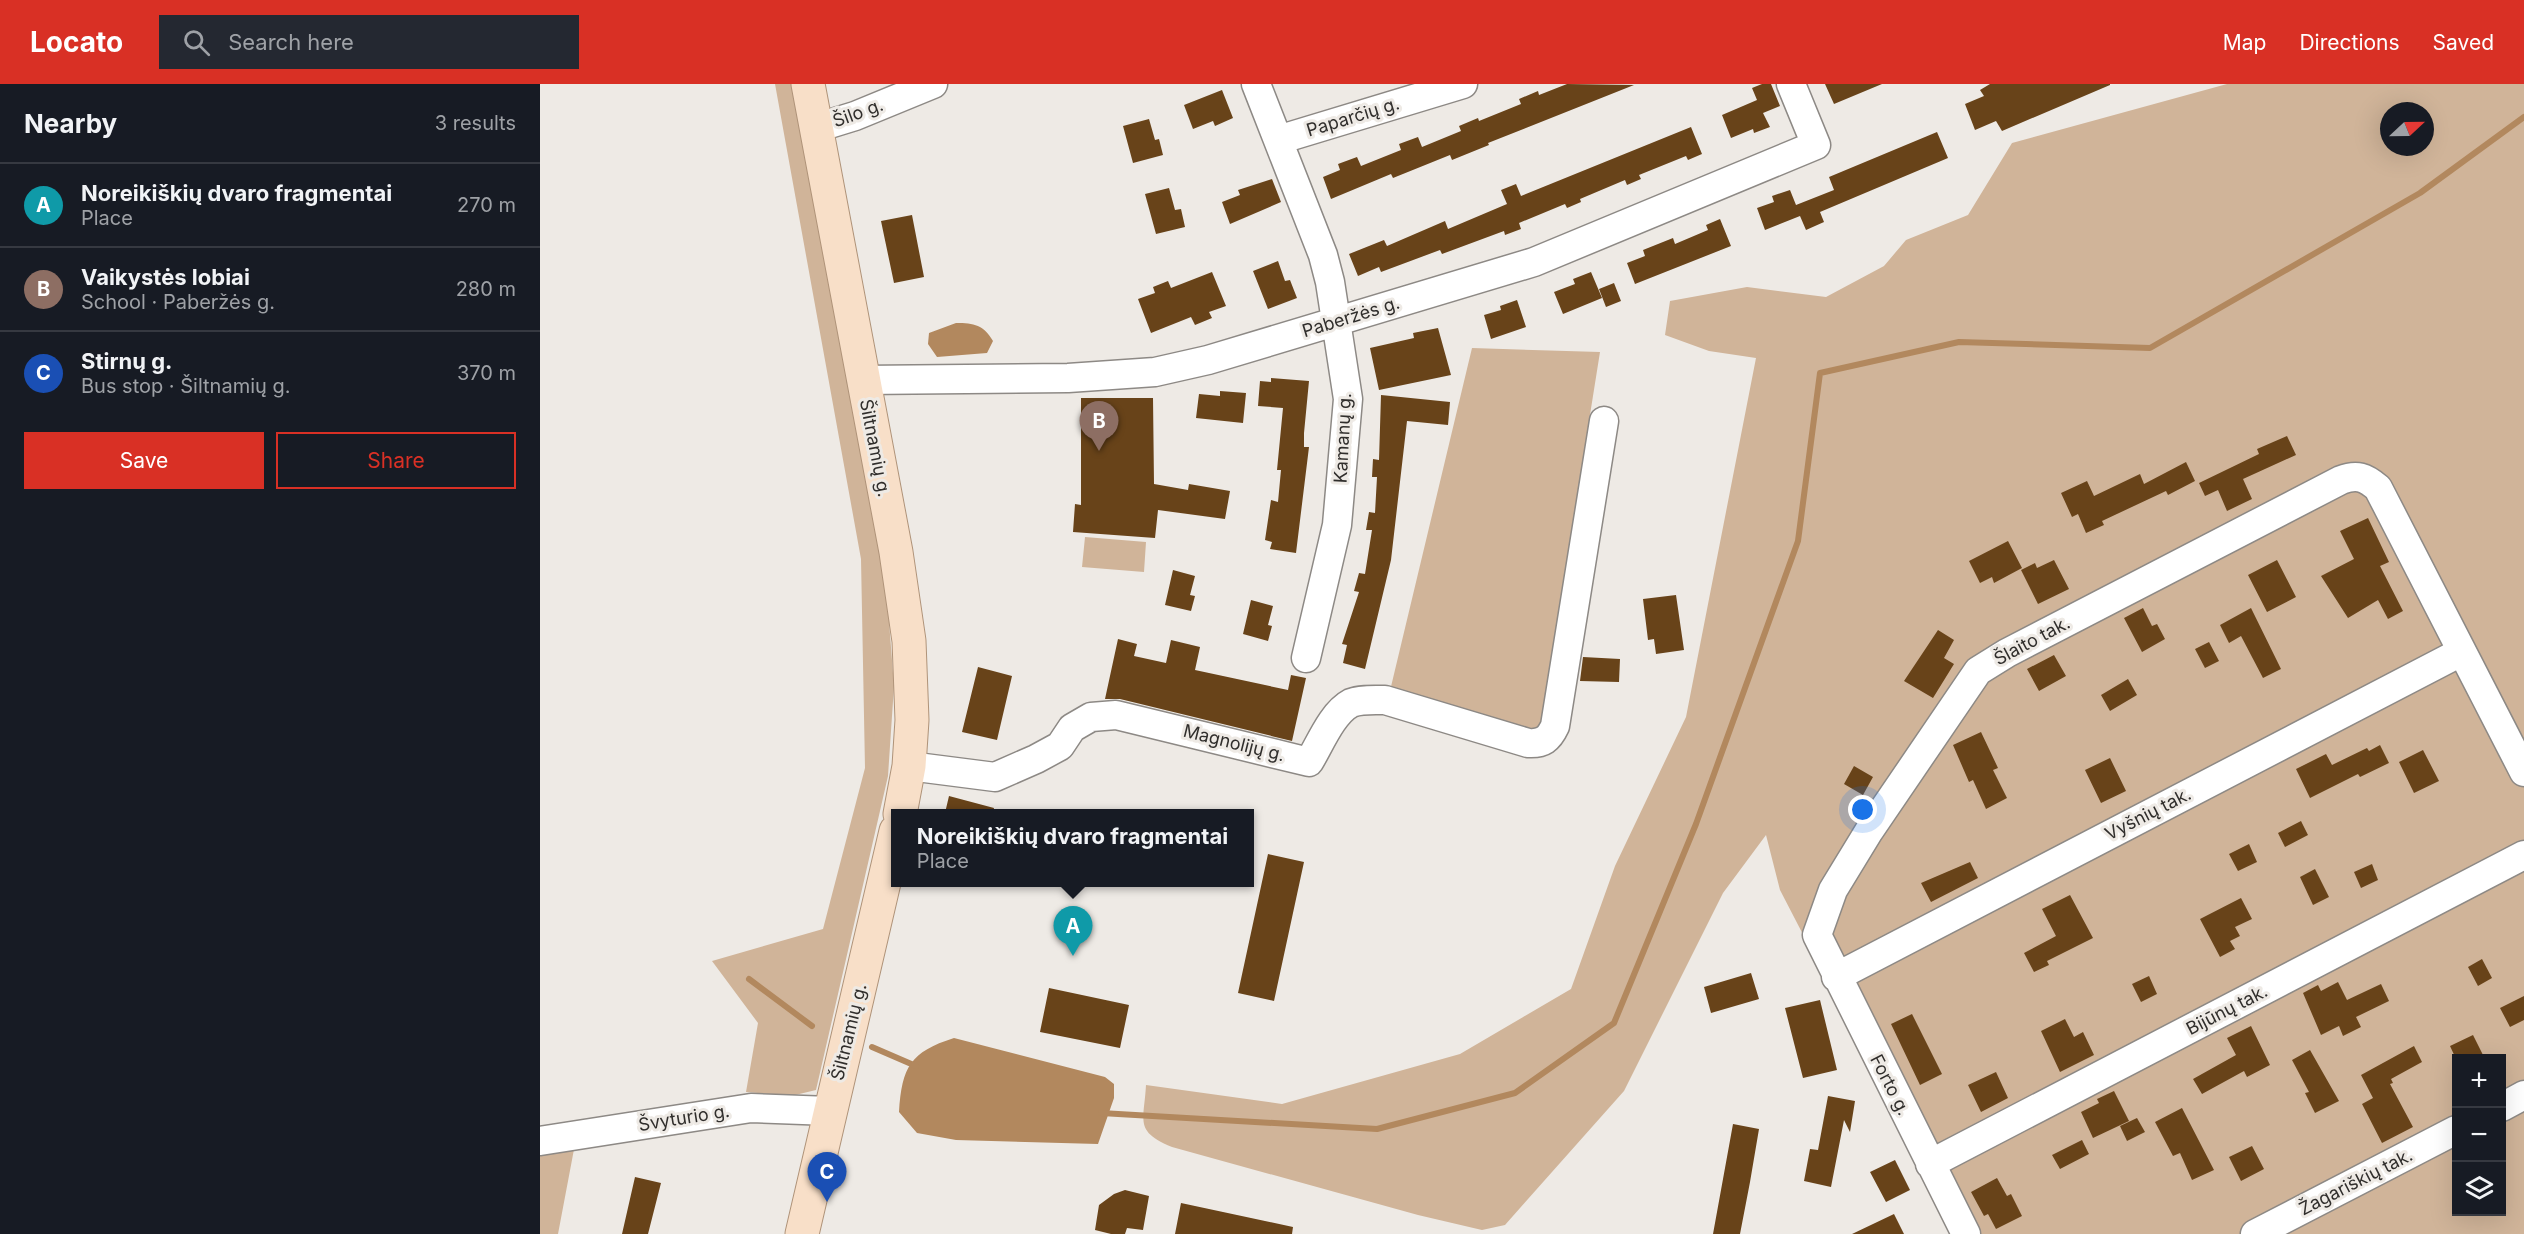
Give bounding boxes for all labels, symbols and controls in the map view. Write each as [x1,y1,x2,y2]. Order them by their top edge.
search box [159,15,579,69]
text: Locato [30,25,123,59]
icon: search [180,26,213,59]
text: Search here [228,29,354,55]
text: Map [2223,30,2266,55]
text: Directions [2299,30,2400,55]
text: Saved [2433,30,2494,55]
street label: Paparčių g. [1304,92,1402,141]
street label: Šilo g. [829,93,886,131]
north arrow [2380,102,2434,156]
text: Nearby [24,108,117,139]
text: 3 results [435,111,516,135]
text: Noreikiškių dvaro fragmentai [81,180,392,206]
text: A [36,193,51,217]
text: 270 m [457,193,516,217]
text: Place [81,206,133,230]
text: Vaikystės lobiai [81,264,250,290]
text: B [37,277,50,301]
text: 280 m [456,277,516,301]
text: School · Paberžės g. [81,290,275,314]
street label: Paberžės g. [1300,292,1402,341]
text: Stirnų g. [81,348,172,374]
text: C [36,361,51,385]
text: 370 m [457,361,516,385]
text: Bus stop · Šiltnamių g. [81,374,291,398]
street label: Kamanų g. [1330,392,1355,484]
street label: Šiltnamių g. [856,397,896,499]
pin: B [1080,402,1118,451]
button: Save [24,432,264,489]
button: Share [276,432,516,489]
street label: Šlaito tak. [1990,611,2073,669]
street label: Magnolijų g. [1181,720,1287,765]
street label: Vyšnių tak. [2101,783,2194,844]
your location [1848,795,1877,824]
popup [891,809,1254,887]
text: Noreikiškių dvaro fragmentai [917,823,1228,849]
text: Place [917,849,969,873]
pin: A [1054,906,1092,956]
street label: Bijūnų tak. [2183,980,2271,1039]
street label: Šiltnamių g. [825,981,871,1083]
street label: Forto g. [1866,1051,1915,1119]
map controls [2452,1054,2506,1216]
button: + [2452,1054,2506,1108]
street label: Švyturio g. [637,1099,731,1135]
button: − [2452,1108,2506,1162]
street label: Žagariškių tak. [2295,1143,2416,1219]
pin: C [808,1152,846,1202]
button: layers [2452,1162,2506,1216]

